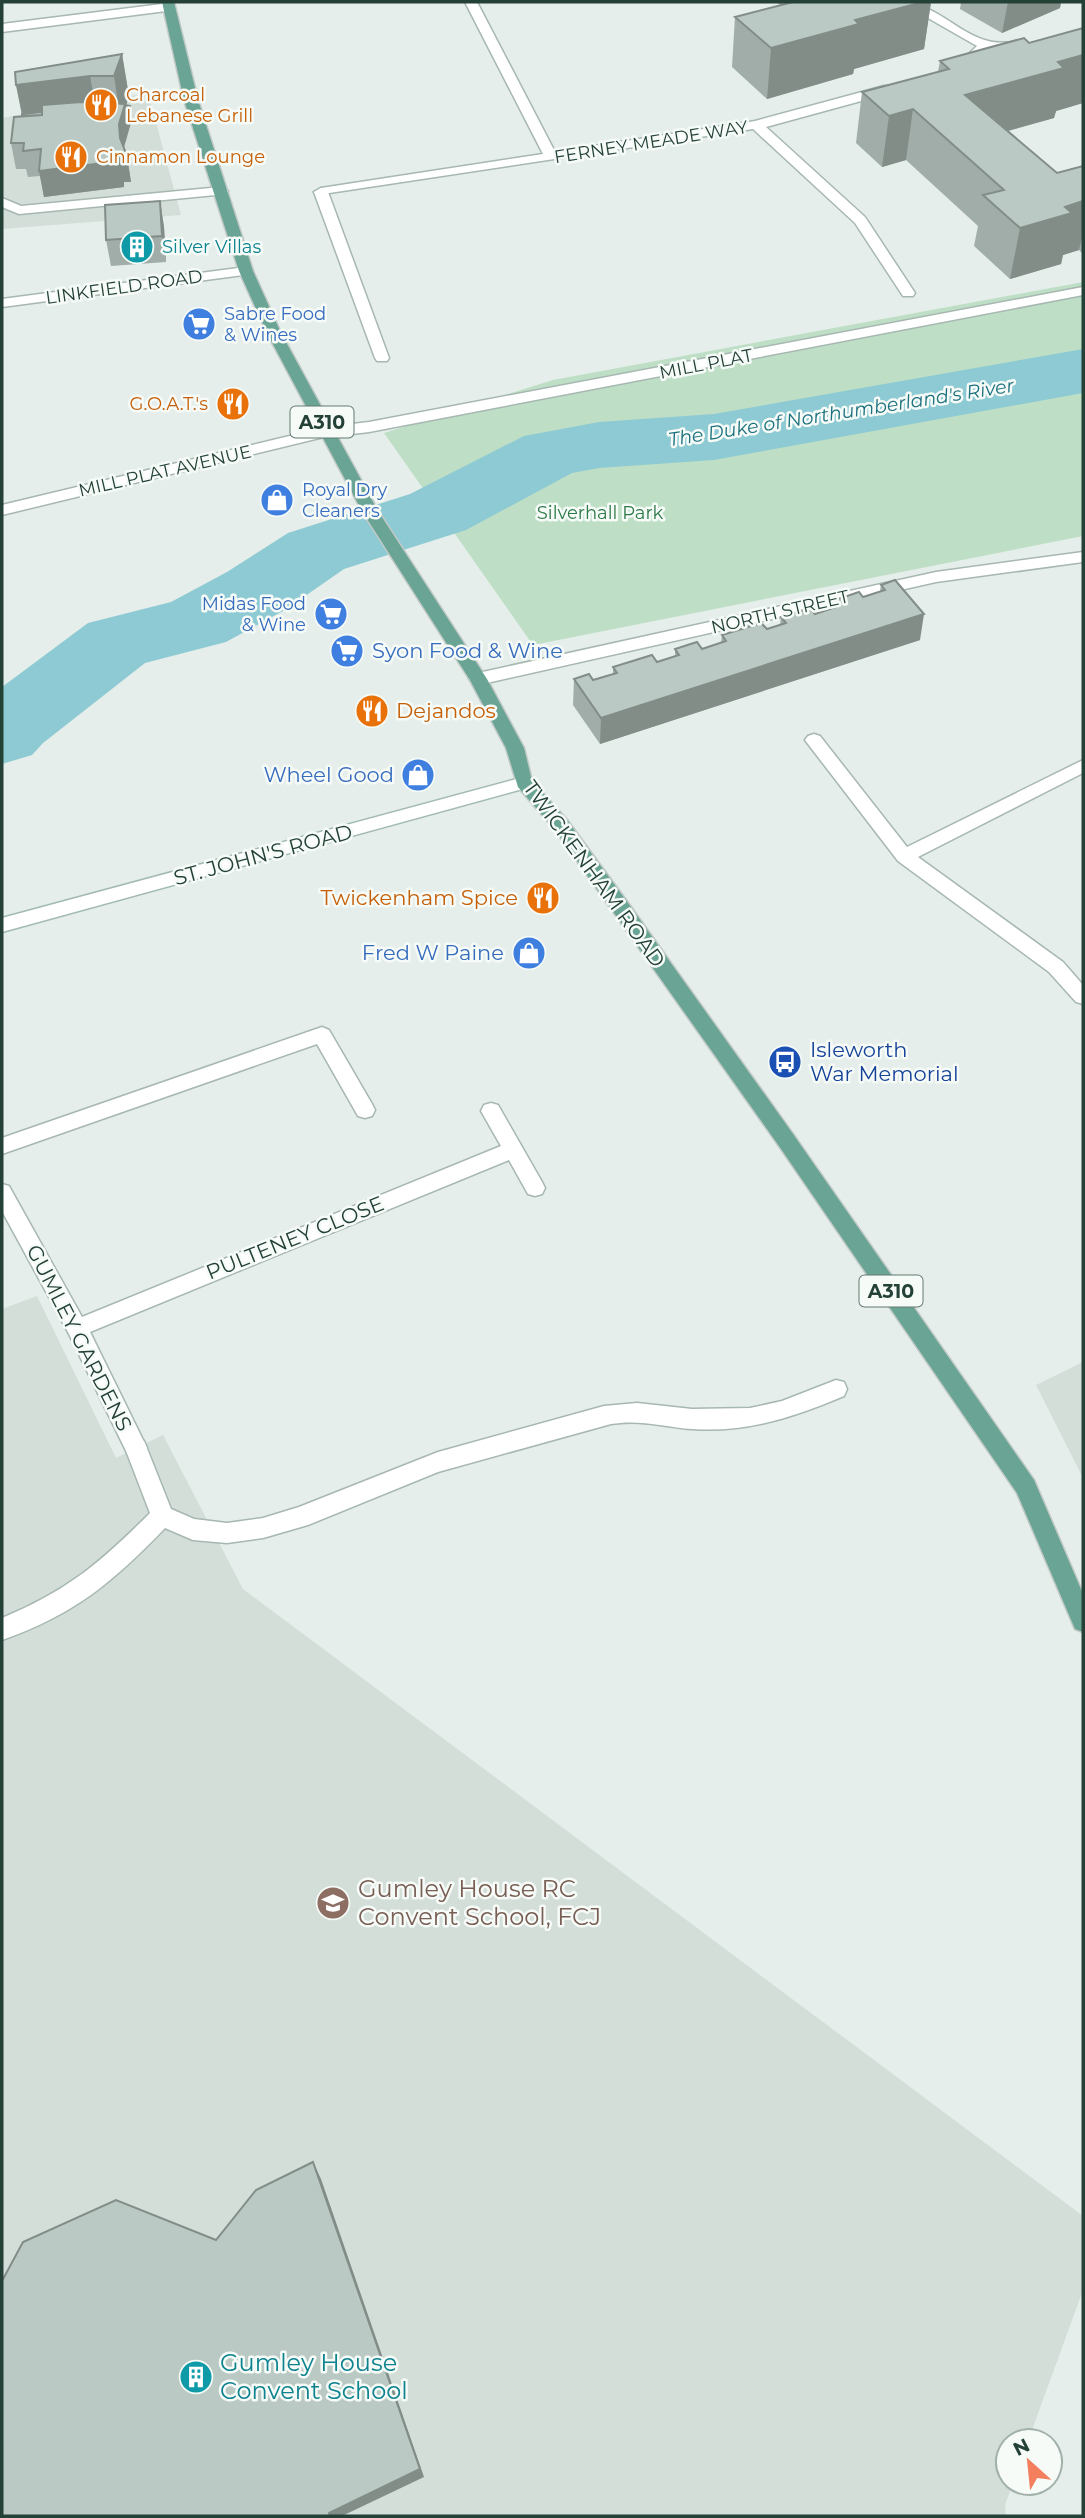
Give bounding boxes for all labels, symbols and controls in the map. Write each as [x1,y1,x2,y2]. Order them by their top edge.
place label: Charcoal Lebanese Grill [126,84,253,127]
restaurant icon: Charcoal Lebanese Grill [82,86,120,124]
street label: FERNEY MEADE WAY [553,116,750,168]
restaurant icon: Cinnamon Lounge [52,138,90,176]
place label: Cinnamon Lounge [96,146,265,168]
building icon: Silver Villas [118,228,156,266]
place label: Silver Villas [162,236,261,258]
street label: LINKFIELD ROAD [44,265,204,309]
place label: Sabre Food & Wines [224,303,326,346]
supermarket icon: Sabre Food & Wines [180,305,218,343]
street label: MILL PLAT [658,344,755,384]
water label: The Duke of Northumberland's River [667,374,1016,451]
restaurant icon: G.O.A.T.'s [214,385,252,423]
place label: G.O.A.T.'s [129,393,208,415]
road number: A310 [290,406,354,438]
street label: MILL PLAT AVENUE [76,440,254,502]
place label: Royal Dry Cleaners [302,479,388,522]
shop icon: Royal Dry Cleaners [258,481,296,519]
park label: Silverhall Park [537,502,663,524]
street label: NORTH STREET [709,585,852,639]
place label: Midas Food & Wine [202,593,306,636]
supermarket icon: Midas Food & Wine [312,595,350,633]
supermarket icon: Syon Food & Wine [328,632,366,670]
place label: Syon Food & Wine [372,638,563,663]
restaurant icon: Dejandos [353,692,391,730]
place label: Dejandos [396,698,496,723]
shop icon: Wheel Good [399,756,437,794]
place label: Wheel Good [264,762,394,787]
street label: TWICKENHAM ROAD [518,775,671,972]
street label: ST. JOHN'S ROAD [171,819,355,890]
restaurant icon: Twickenham Spice [524,879,562,917]
place label: Twickenham Spice [320,885,518,910]
shop icon: Fred W Paine [510,934,548,972]
place label: Fred W Paine [362,940,504,965]
place label: Isleworth War Memorial [810,1037,959,1086]
bus stop icon: Isleworth War Memorial [766,1043,804,1081]
street label: PULTENEY CLOSE [202,1190,387,1285]
street label: GUMLEY GARDENS [22,1240,137,1435]
road number: A310 [860,1275,922,1306]
place label: Gumley House RC Convent School, FCJ [358,1874,601,1931]
school or university icon: Gumley House RC Convent School, FCJ [314,1884,352,1922]
place label: Gumley House Convent School [220,2348,408,2405]
building icon: Gumley House Convent School [177,2358,215,2396]
north arrow [994,2427,1064,2497]
text: N [1009,2434,1034,2461]

